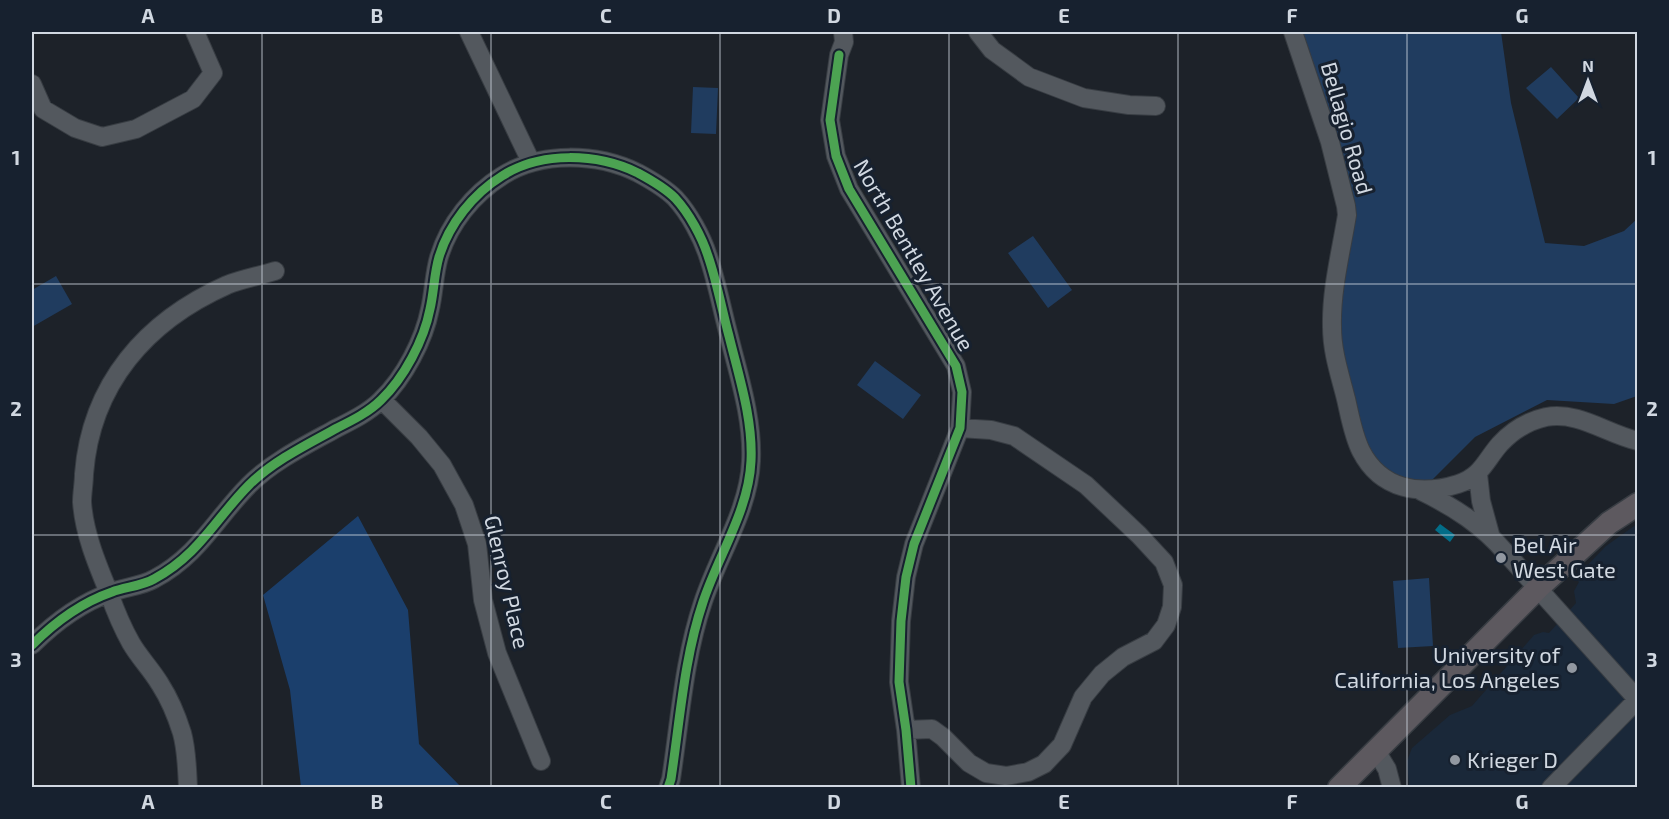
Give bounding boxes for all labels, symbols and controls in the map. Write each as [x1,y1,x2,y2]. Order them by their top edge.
text: A [141,3,155,27]
text: B [371,3,383,27]
text: C [600,3,612,27]
text: D [827,3,841,27]
text: E [1058,3,1070,27]
text: F [1286,3,1298,27]
text: G [1516,3,1528,27]
north arrow [1558,51,1618,111]
text: N [1582,56,1594,75]
street label: Bellagio Road [1317,59,1379,197]
text: 1 [12,145,20,169]
text: 1 [1648,145,1656,169]
street label: North Bentley Avenue [849,154,980,355]
text: 2 [10,396,22,420]
text: 2 [1646,396,1658,420]
street label: Glenroy Place [480,513,536,651]
place label: Bel Air West Gate [1513,531,1616,582]
marker: Bel Air West Gate [1494,551,1508,565]
place label: University of California, Los Angeles [1334,641,1561,692]
text: 3 [10,647,22,671]
text: 3 [1646,647,1658,671]
marker: University of California, Los Angeles [1565,661,1579,675]
place label: Krieger D [1467,746,1558,772]
marker: Krieger D [1448,753,1462,767]
text: A [141,789,155,813]
text: B [371,789,383,813]
text: C [600,789,612,813]
text: D [827,789,841,813]
text: E [1058,789,1070,813]
text: F [1286,789,1298,813]
text: G [1516,789,1528,813]

